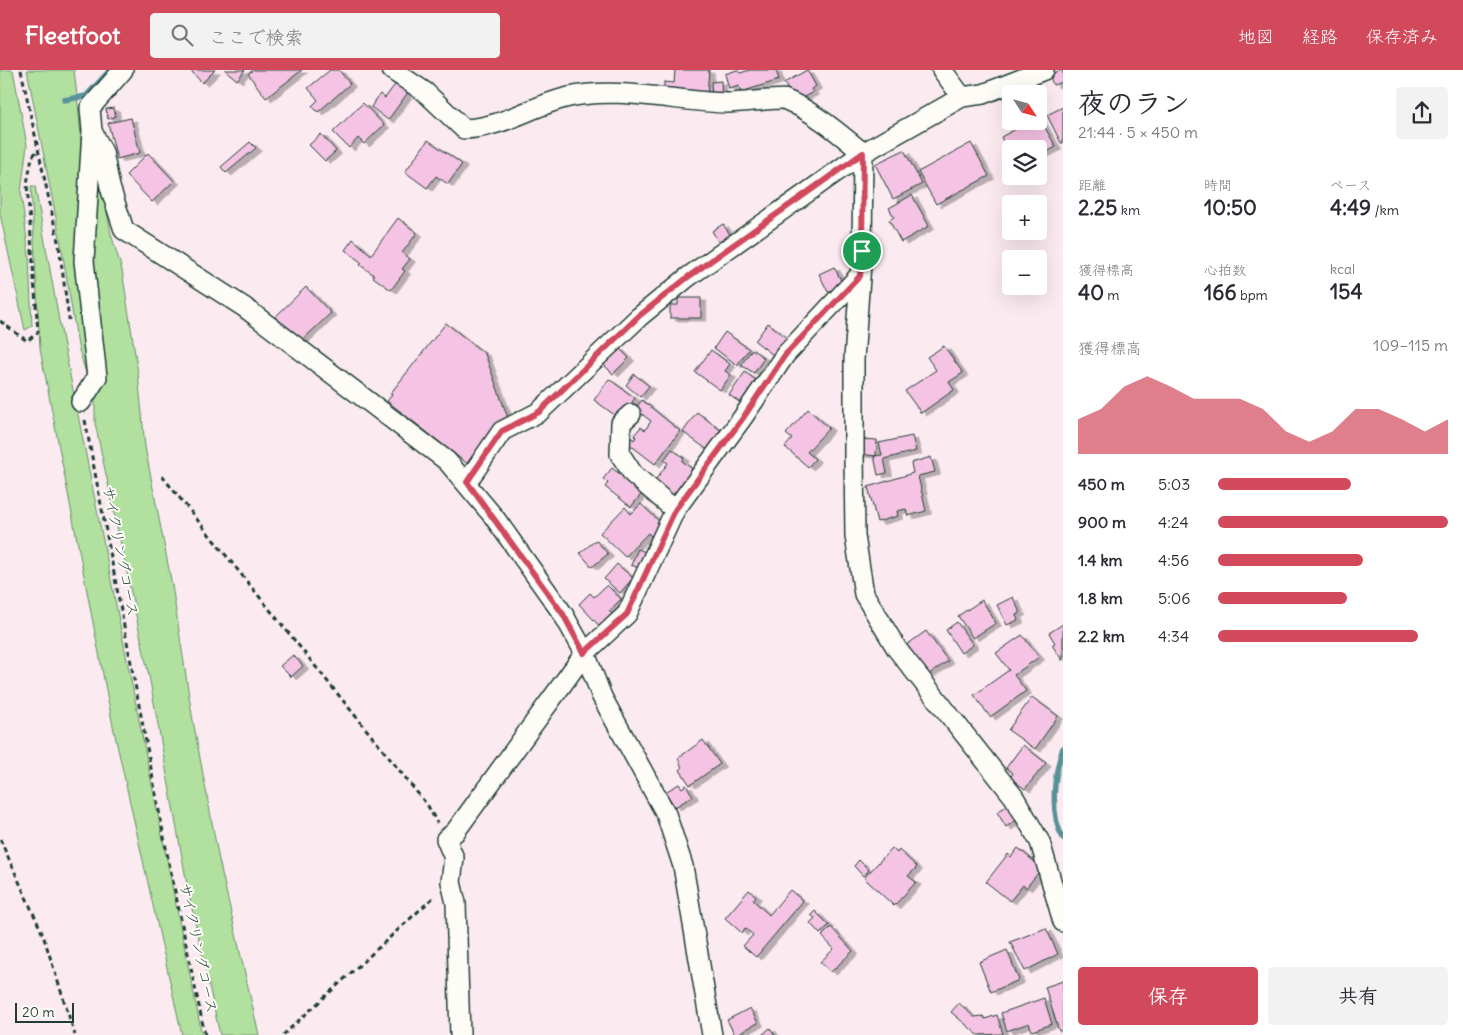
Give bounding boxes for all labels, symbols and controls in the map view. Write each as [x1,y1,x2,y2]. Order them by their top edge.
search box [150,13,500,58]
text: Fleetfoot [25,20,120,50]
icon: search [168,21,196,49]
text: ここで検索 [208,25,303,49]
text: 地図 [1238,25,1274,48]
text: 経路 [1302,25,1338,48]
text: 保存済み [1366,25,1438,48]
north arrow [1002,85,1048,130]
map controls [1002,85,1047,295]
text: 夜のラン [1078,85,1190,121]
button: share [1396,87,1448,139]
text: 21:44 · 5 × 450 m [1078,122,1198,142]
button: layers [1002,140,1047,185]
text: 距離 [1078,176,1106,194]
text: 時間 [1204,176,1232,194]
text: ペース [1330,176,1371,194]
text: 2.25 [1078,194,1117,221]
text: 10:50 [1204,194,1257,221]
text: 4:49 [1330,194,1371,221]
button: + [1002,195,1047,240]
text: km [1117,201,1140,219]
text: /km [1371,201,1399,219]
pin [841,230,883,272]
icon: arrive [848,237,876,265]
button: − [1002,250,1047,295]
text: kcal [1330,260,1355,278]
text: 獲得標高 [1078,261,1134,279]
text: 心拍数 [1204,261,1246,279]
text: 154 [1330,278,1363,305]
text: 40 [1078,279,1104,306]
text: 166 [1204,279,1237,306]
text: m [1104,286,1120,304]
text: bpm [1237,286,1268,304]
text: 109–115 m [1373,335,1448,355]
text: 獲得標高 [1078,338,1142,358]
text: 450 m [1078,474,1125,494]
text: 5:03 [1158,474,1190,494]
street label: サイクリングコース [99,484,143,618]
text: 900 m [1078,512,1126,532]
text: 4:24 [1158,512,1189,532]
text: 1.4 km [1078,550,1123,570]
text: 4:56 [1158,550,1189,570]
text: 1.8 km [1078,588,1123,608]
text: 5:06 [1158,588,1191,608]
text: 2.2 km [1078,626,1125,646]
text: 4:34 [1158,626,1189,646]
street label: サイクリングコース [176,881,222,1015]
button: 保存 [1078,967,1258,1025]
button: 共有 [1268,967,1448,1025]
scale bar [15,1000,74,1023]
text: 20 m [22,1003,55,1021]

